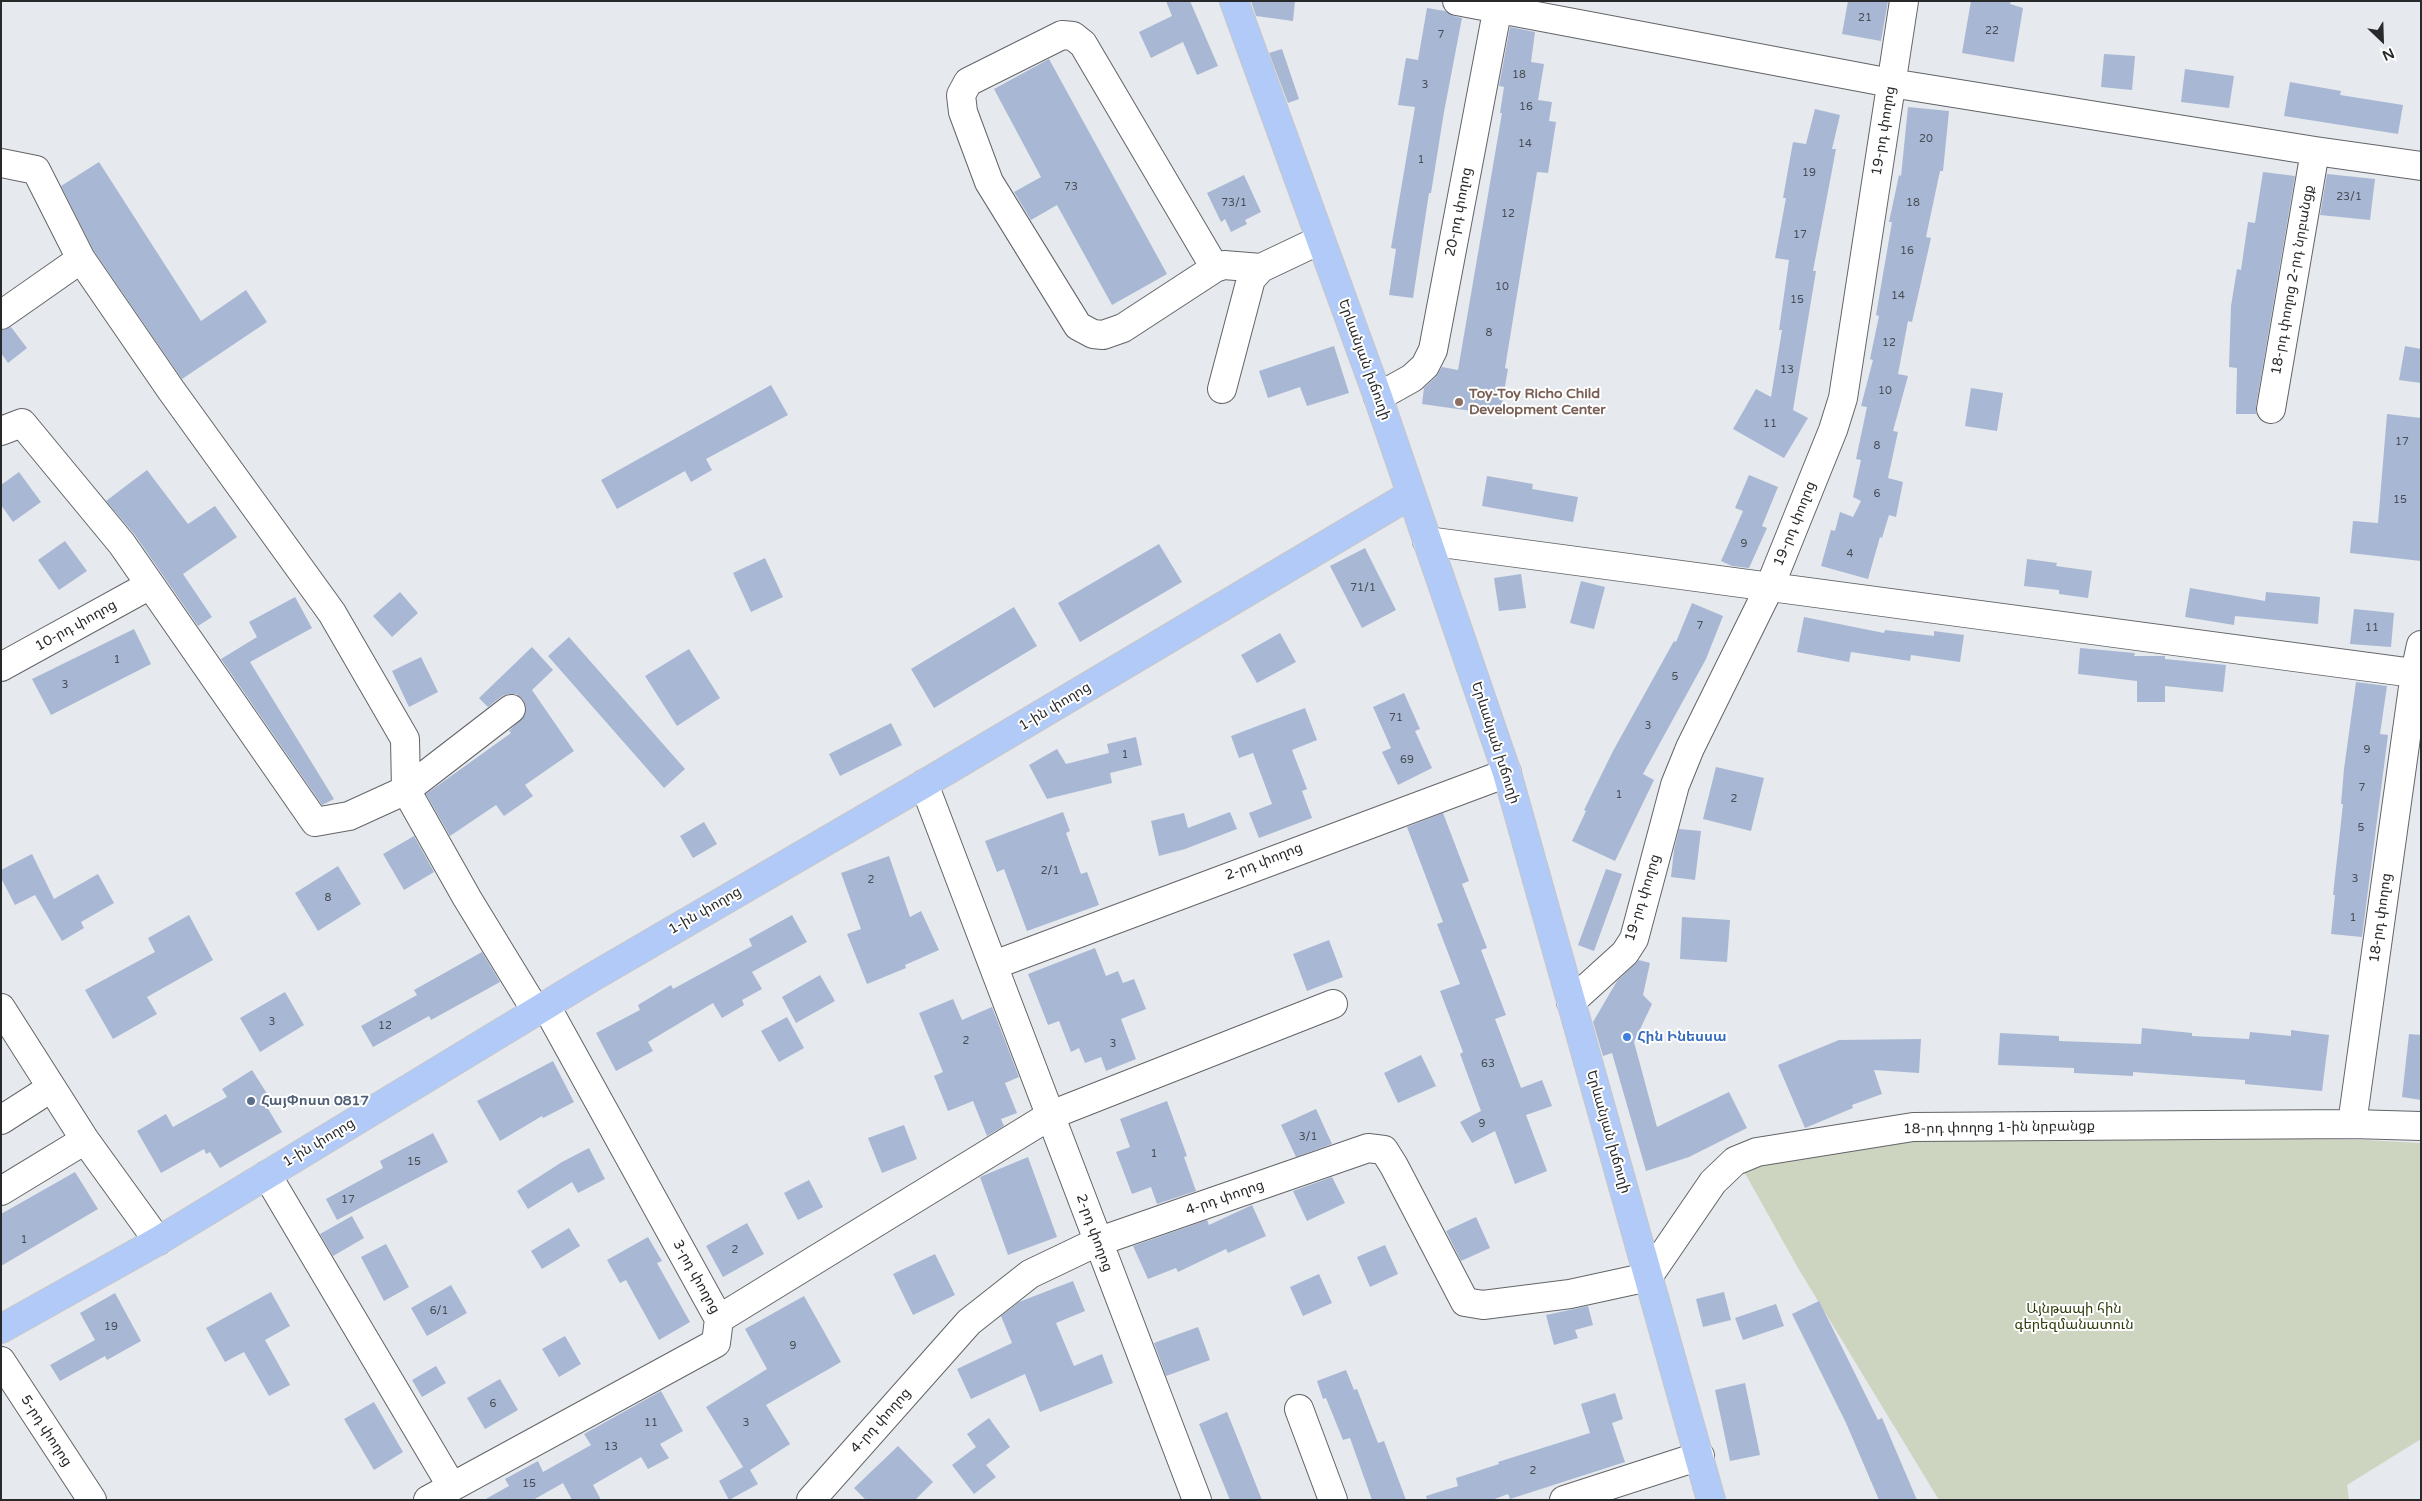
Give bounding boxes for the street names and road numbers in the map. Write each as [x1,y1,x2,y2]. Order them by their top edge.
street label: 19-րդ փողոց [1869,85,1899,177]
street label: 20-րդ փողոց [1442,166,1476,258]
street label: 18-րդ փողոց 2-րդ նրբանցք [2268,184,2318,376]
street label: Երևանյան խճուղի [1334,297,1394,423]
street label: 19-րդ փողոց [1770,479,1820,569]
street label: 10-րդ փողոց [32,597,120,655]
street label: 1-ին փողոց [1016,679,1094,735]
street label: Երևանյան խճուղի [1467,680,1523,806]
street label: 2-րդ փողոց [1223,840,1305,884]
street label: 19-րդ փողոց [1622,852,1664,944]
street label: 18-րդ փողոց [2366,872,2396,964]
street label: 1-ին փողոց [666,883,744,939]
street label: Երևանյան խճուղի [1582,1068,1634,1196]
street label: 1-ին փողոց [280,1115,358,1171]
street label: 18-րդ փողոց 1-ին նրբանցք [1903,1118,2095,1138]
street label: 4-րդ փողոց [1184,1177,1266,1219]
street label: 2-րդ փողոց [1072,1192,1116,1274]
street label: 3-րդ փողոց [669,1237,723,1317]
street label: 4-րդ փողոց [847,1385,915,1457]
street label: 5-րդ փողոց [17,1392,75,1470]

